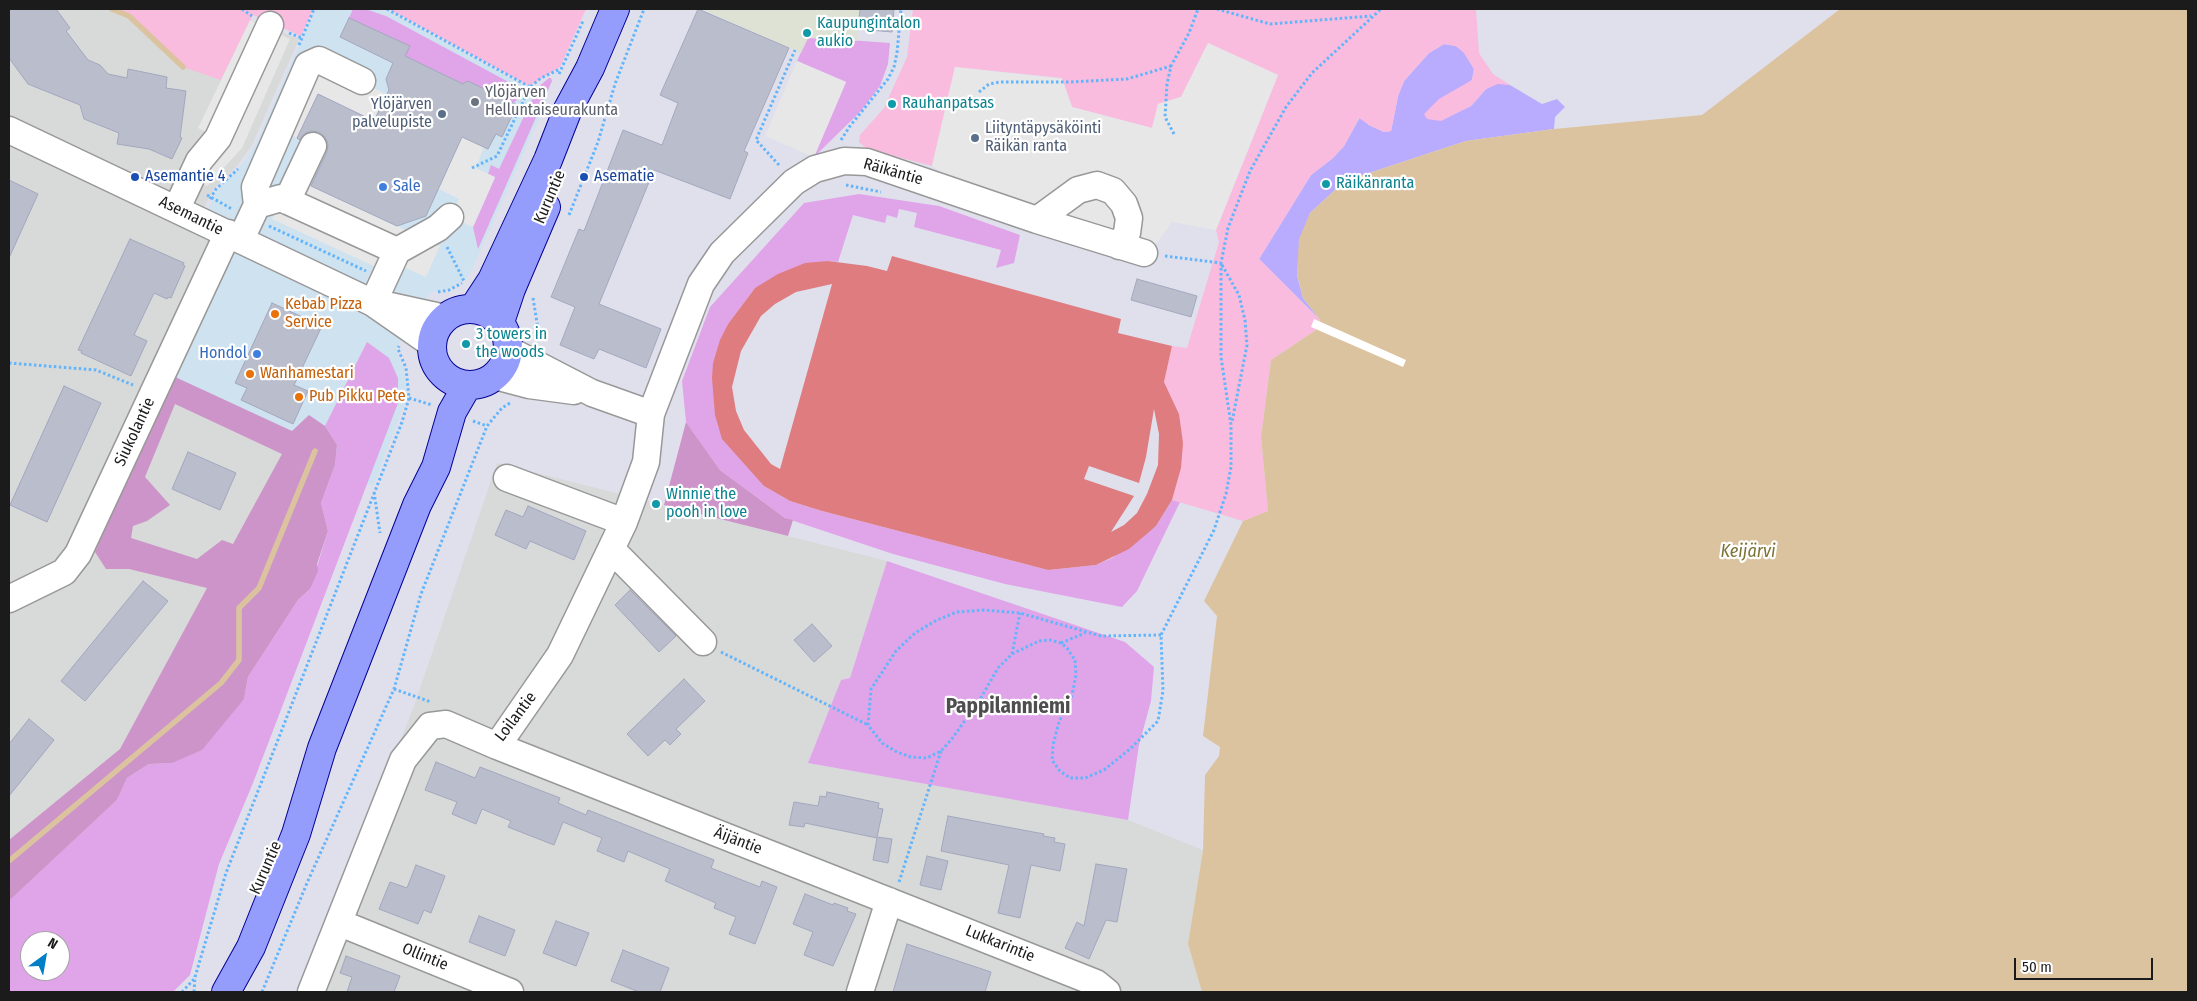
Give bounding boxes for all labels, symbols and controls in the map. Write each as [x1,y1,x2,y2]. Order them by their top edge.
place label: Kaupungintalon aukio [817,14,921,52]
marker: Kaupungintalon aukio [801,27,813,39]
place label: Ylöjärven Helluntaiseurakunta [485,83,618,121]
place label: Rauhanpatsas [902,94,994,114]
place label: Ylöjärven palvelupiste [352,95,432,133]
marker: Ylöjärven Helluntaiseurakunta [469,96,481,108]
marker: Rauhanpatsas [886,98,898,110]
marker: Ylöjärven palvelupiste [436,108,448,120]
place label: Liityntäpysäköinti Räikän ranta [985,119,1101,157]
marker: Liityntäpysäköinti Räikän ranta [969,132,981,144]
street label: Räikäntie [861,154,925,190]
place label: Asemantie 4 [145,167,225,187]
street label: Kuruntie [530,167,570,227]
place label: Asematie [594,167,654,187]
marker: Asemantie 4 [129,171,141,183]
marker: Asematie [578,171,590,183]
place label: Räikänranta [1336,174,1414,194]
place label: Sale [393,177,421,197]
marker: Räikänranta [1320,178,1332,190]
marker: Sale [377,181,389,193]
street label: Asemantie [156,192,226,240]
place label: Kebab Pizza Service [285,295,362,333]
marker: Kebab Pizza Service [269,308,281,320]
place label: 3 towers in the woods [476,325,547,363]
marker: 3 towers in the woods [460,338,472,350]
place label: Hondol [199,344,247,364]
marker: Hondol [251,348,263,360]
place label: Wanhamestari [260,364,354,384]
marker: Wanhamestari [244,368,256,380]
place label: Pub Pikku Pete [309,387,406,407]
marker: Pub Pikku Pete [293,391,305,403]
street label: Siukolantie [111,395,159,469]
place label: Winnie the pooh in love [666,485,747,523]
marker: Winnie the pooh in love [650,498,662,510]
water label: Keijärvi [1720,541,1776,563]
street label: Loilantie [491,689,541,745]
district label: Pappilanniemi [946,694,1070,720]
street label: Äijäntie [711,823,765,859]
street label: Kuruntie [246,838,286,898]
street label: Lukkarintie [963,921,1037,967]
north arrow [20,931,70,981]
text: N [45,934,61,953]
street label: Ollintie [399,939,451,975]
scale bar [2017,948,2156,980]
text: 50 m [2022,958,2052,976]

